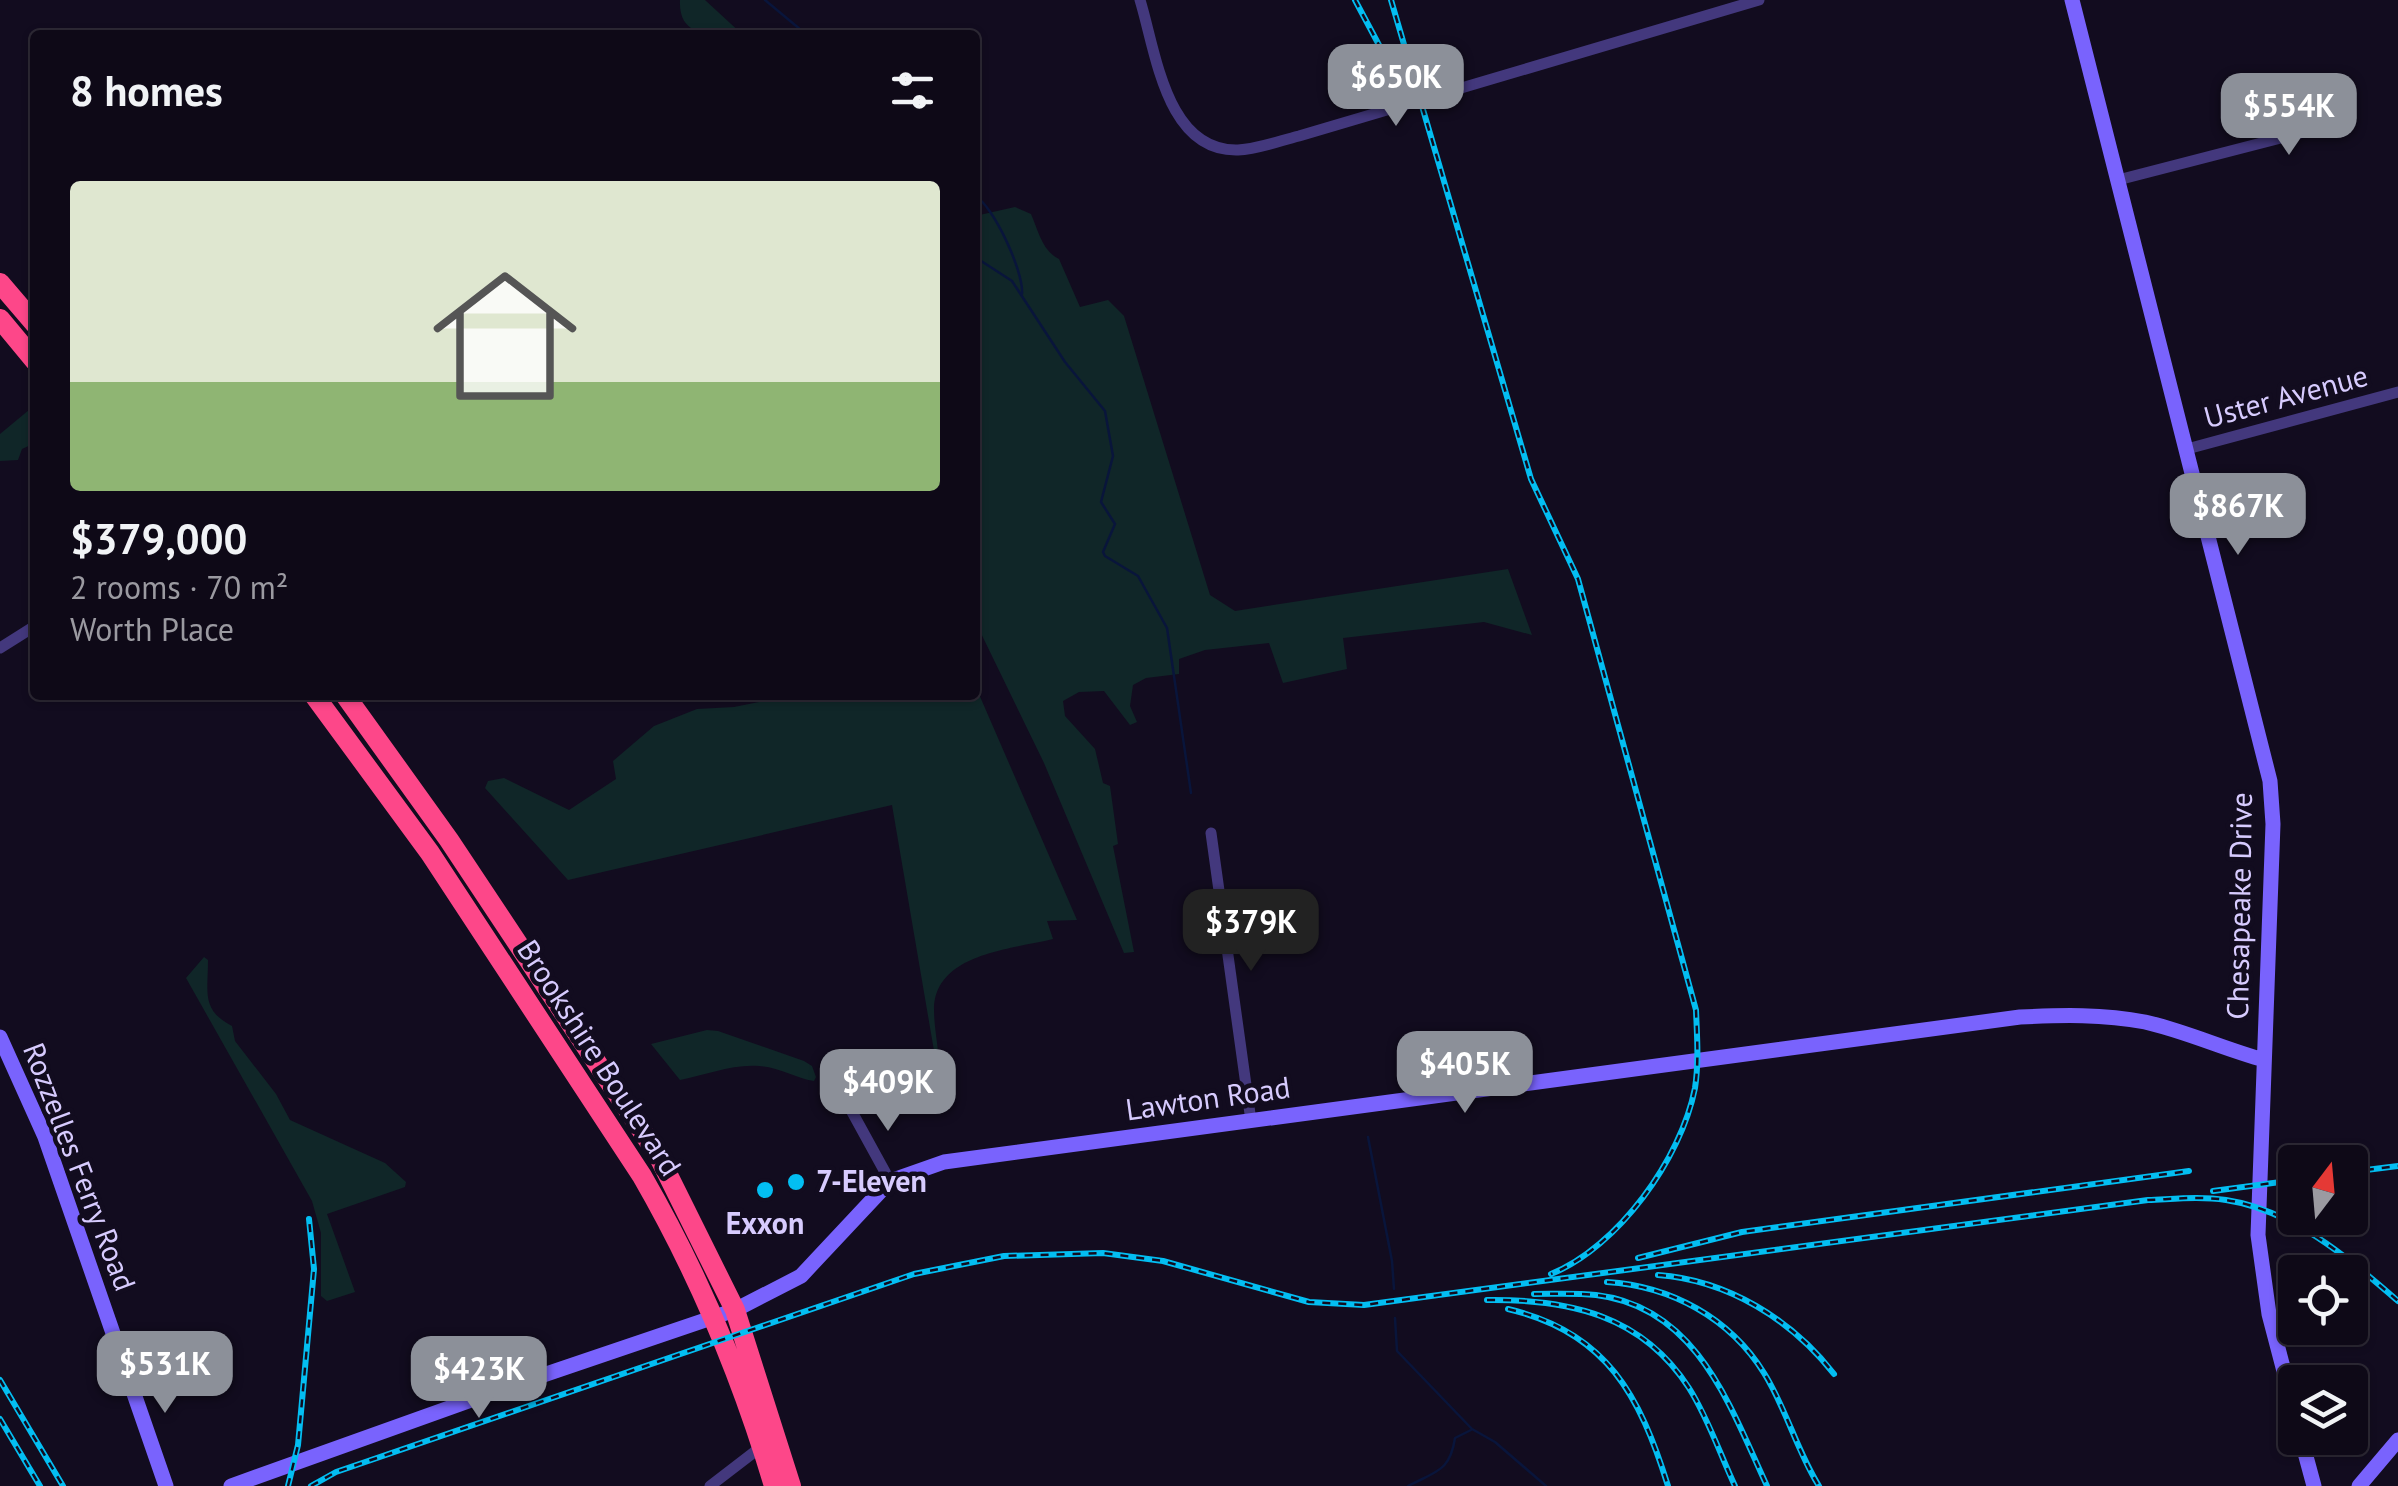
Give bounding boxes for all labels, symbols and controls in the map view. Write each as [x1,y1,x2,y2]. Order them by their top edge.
pin: $650K [1326,44,1466,129]
text: $650K [1350,55,1442,97]
text: 8 homes [70,63,223,118]
icon: filters [885,63,940,118]
pin: $554K [2219,73,2359,158]
text: $554K [2243,84,2335,126]
icon: home [415,246,595,426]
street label: Uster Avenue [2199,355,2372,436]
pin: $867K [2168,473,2308,558]
text: $867K [2192,484,2284,526]
text: $379,000 [70,511,247,566]
text: 2 rooms · 70 m² [70,566,288,608]
text: Worth Place [70,608,234,650]
street label: Chesapeake Drive [2217,792,2260,1020]
pin: $379K [1181,889,1321,974]
text: $379K [1205,900,1297,942]
street label: Brookshire Boulevard [509,932,691,1183]
pin: $405K [1395,1031,1535,1116]
street label: Rozzelles Ferry Road [15,1037,146,1296]
text: $405K [1419,1042,1511,1084]
pin: $409K [818,1049,958,1134]
text: $409K [842,1060,934,1102]
street label: Lawton Road [1123,1067,1293,1128]
north arrow [2278,1145,2368,1235]
map controls [2278,1145,2368,1455]
place label: 7-Eleven [816,1161,927,1200]
marker: 7-Eleven [785,1171,807,1193]
marker: Exxon [754,1179,776,1201]
place label: Exxon [726,1203,804,1242]
button: locate [2278,1255,2368,1345]
pin: $531K [95,1331,235,1416]
pin: $423K [409,1336,549,1421]
text: $531K [119,1342,211,1384]
text: $423K [433,1347,525,1389]
button: layers [2278,1365,2368,1455]

